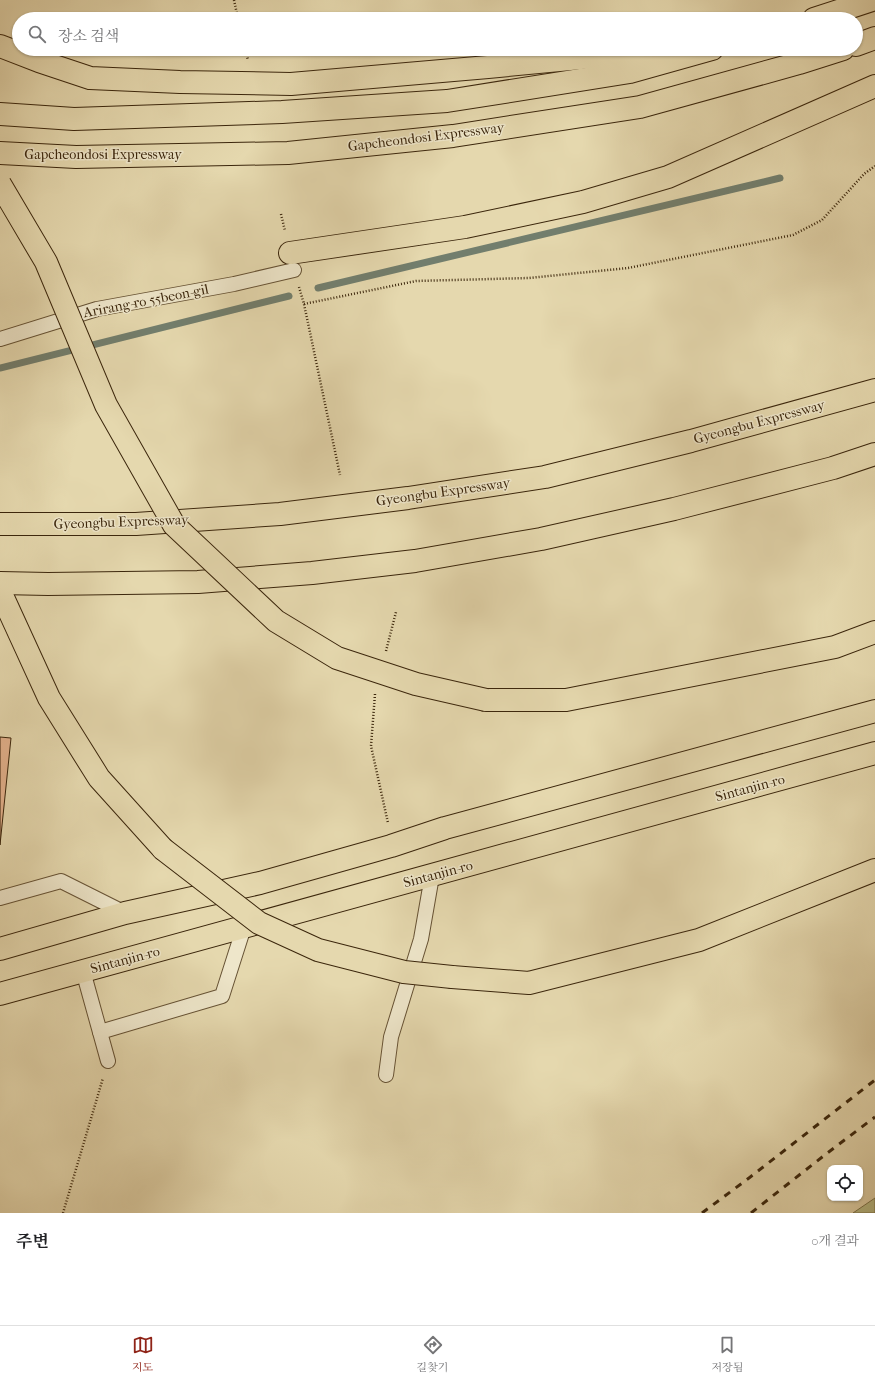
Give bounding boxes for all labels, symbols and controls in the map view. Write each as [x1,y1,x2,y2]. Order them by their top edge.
search box [12,12,863,56]
icon: search [26,23,48,45]
text: 장소 검색 [58,27,119,45]
street label: Gapcheondosi Expressway [347,119,506,155]
street label: Gapcheondosi Expressway [24,146,182,163]
street label: Arirang-ro 55beon-gil [81,280,210,322]
street label: Gyeongbu Expressway [692,396,827,448]
street label: Gyeongbu Expressway [375,474,512,510]
street label: Gyeongbu Expressway [53,511,189,533]
street label: Sintanjin-ro [713,771,787,805]
street label: Sintanjin-ro [401,857,475,891]
street label: Sintanjin-ro [88,943,162,977]
map controls [827,1165,863,1201]
button: locate [827,1165,863,1201]
text: 주변 [16,1231,49,1251]
text: 0개 결과 [811,1233,859,1248]
tab: 지도 [132,1334,154,1374]
tab: 길찾기 [417,1334,448,1374]
tab: 저장됨 [712,1334,743,1374]

